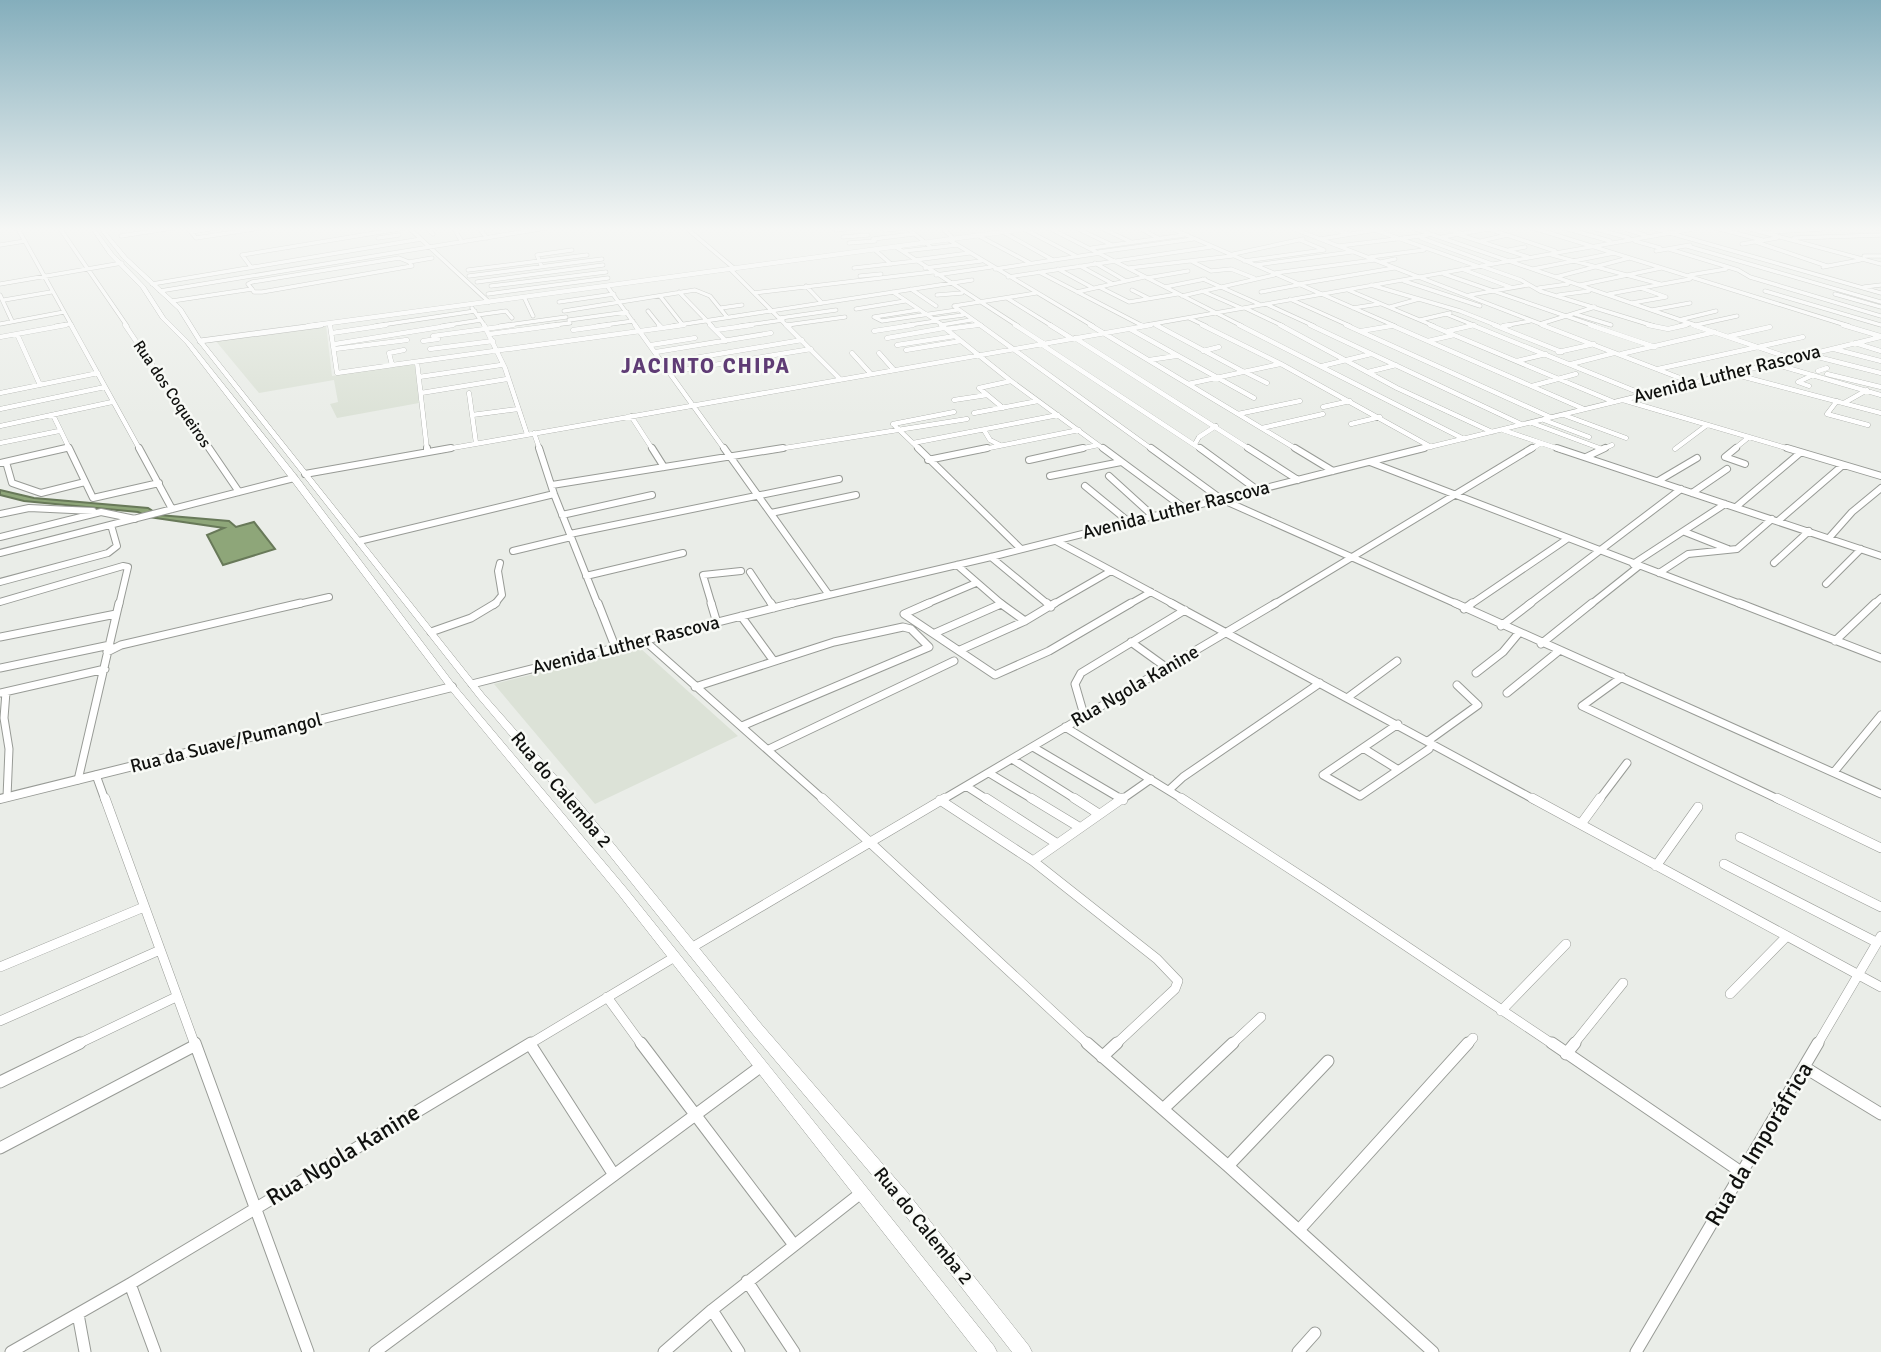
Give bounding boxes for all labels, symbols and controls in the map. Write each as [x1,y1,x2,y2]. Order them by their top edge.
street label: Rua dos Coqueiros [129,336,215,452]
street label: Avenida Luther Rascova [1631,339,1823,409]
district label: JACINTO CHIPA [621,353,791,379]
street label: Avenida Luther Rascova [1080,475,1272,545]
street label: Avenida Luther Rascova [530,610,722,680]
street label: Rua Ngola Kanine [1067,640,1203,732]
street label: Rua da Suave/Pumangol [128,708,324,778]
street label: Rua do Calemba 2 [505,727,617,853]
street label: Rua da Imporáfrica [1699,1057,1819,1231]
street label: Rua Ngola Kanine [261,1098,425,1212]
street label: Rua do Calemba 2 [868,1162,978,1290]

